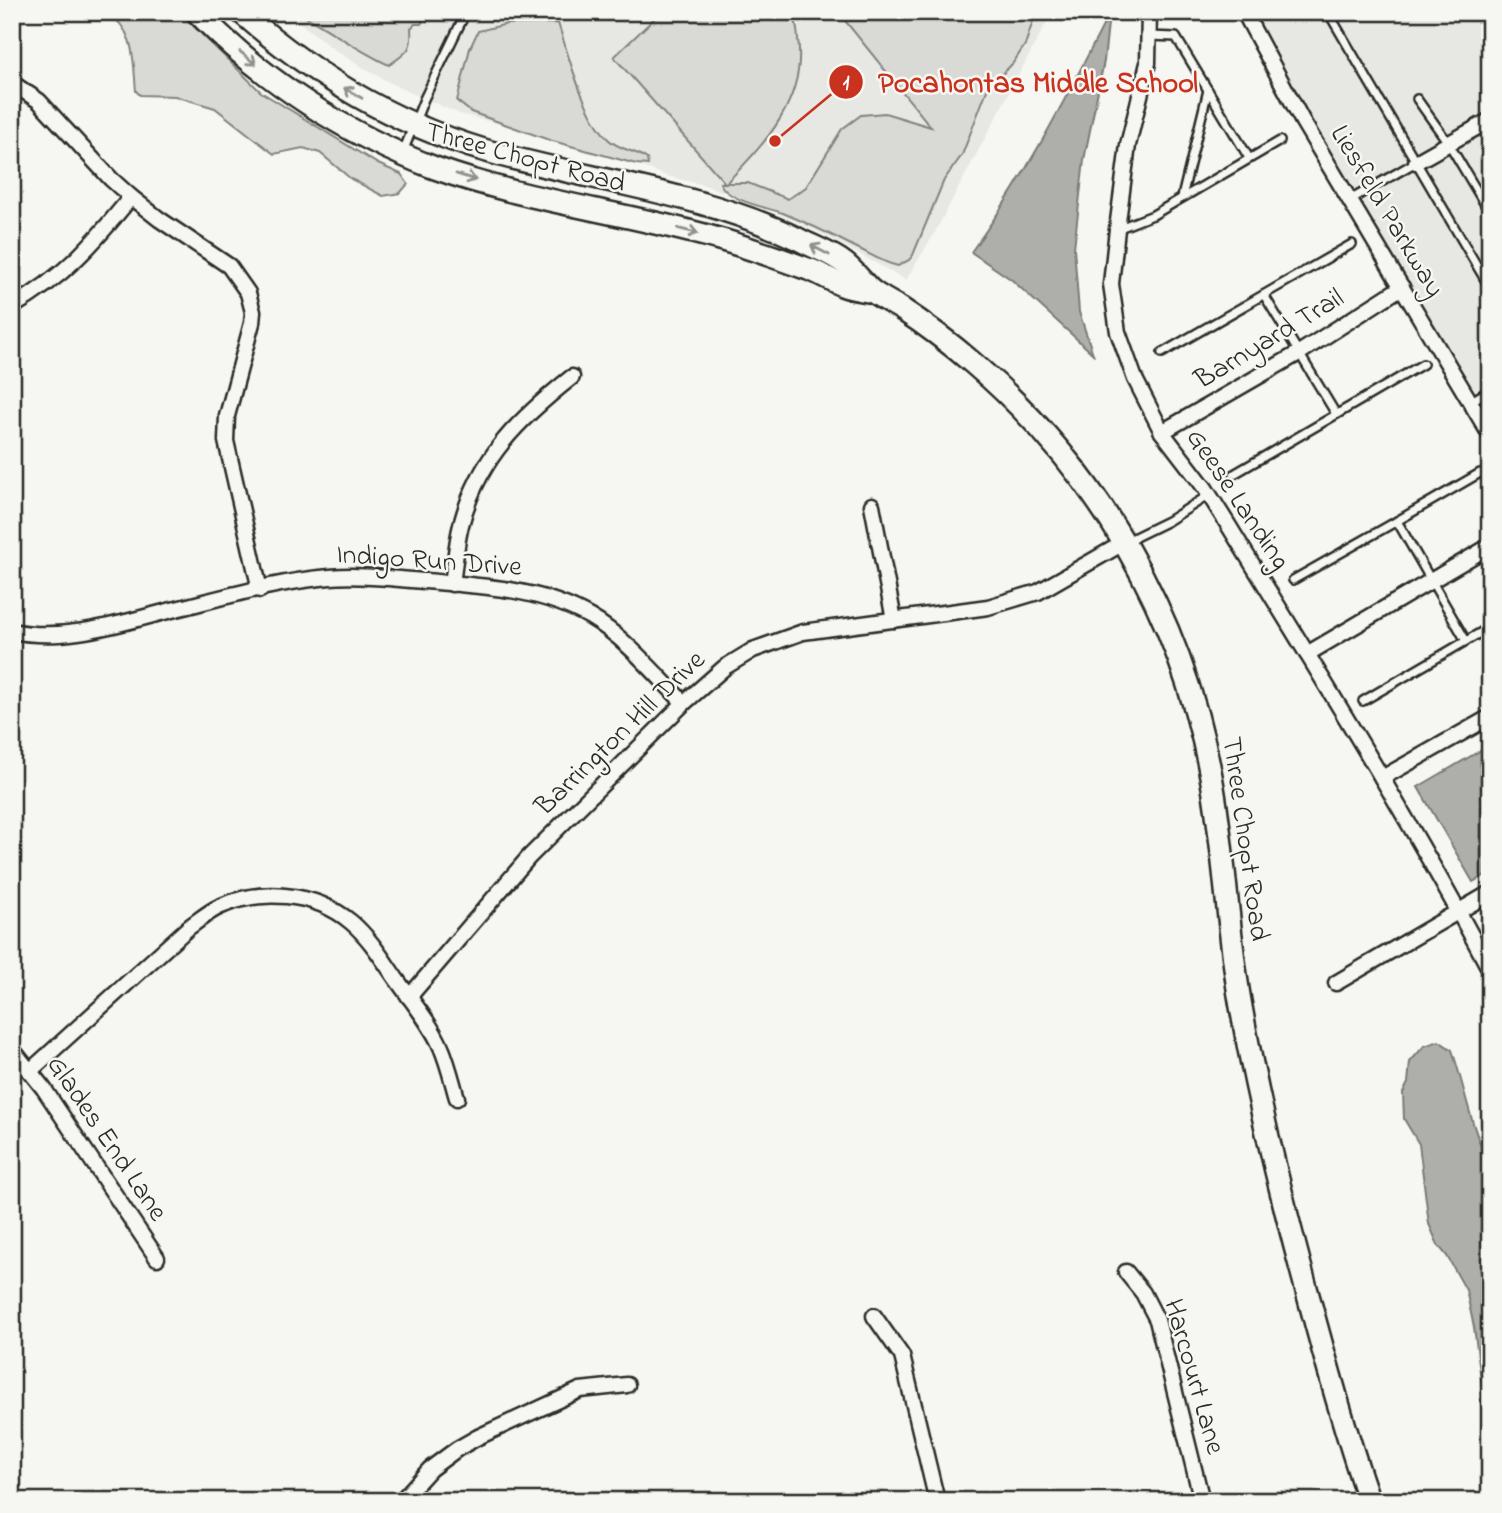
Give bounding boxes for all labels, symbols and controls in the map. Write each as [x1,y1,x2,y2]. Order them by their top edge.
one-way arrow [238,51,256,66]
callout: Pocahontas Middle School [829,56,1212,107]
text: Pocahontas Middle School [878,63,1198,107]
text: 1 [843,69,850,99]
one-way arrow [343,86,363,100]
street label: Three Chopt Road [420,113,630,206]
street label: Liesfeld Parkway [1318,118,1454,306]
one-way arrow [455,172,477,185]
one-way arrow [676,225,698,238]
one-way arrow [810,243,830,257]
street label: Barnyard Trail [1187,279,1353,401]
street label: Geese Landing [1174,421,1300,579]
street label: Indigo Run Drive [335,535,524,589]
street label: Barrington Hill Drive [526,641,716,827]
street label: Three Chopt Road [1209,734,1279,944]
street label: Glades End Lane [35,1048,177,1231]
street label: Harcourt Lane [1151,1294,1235,1460]

